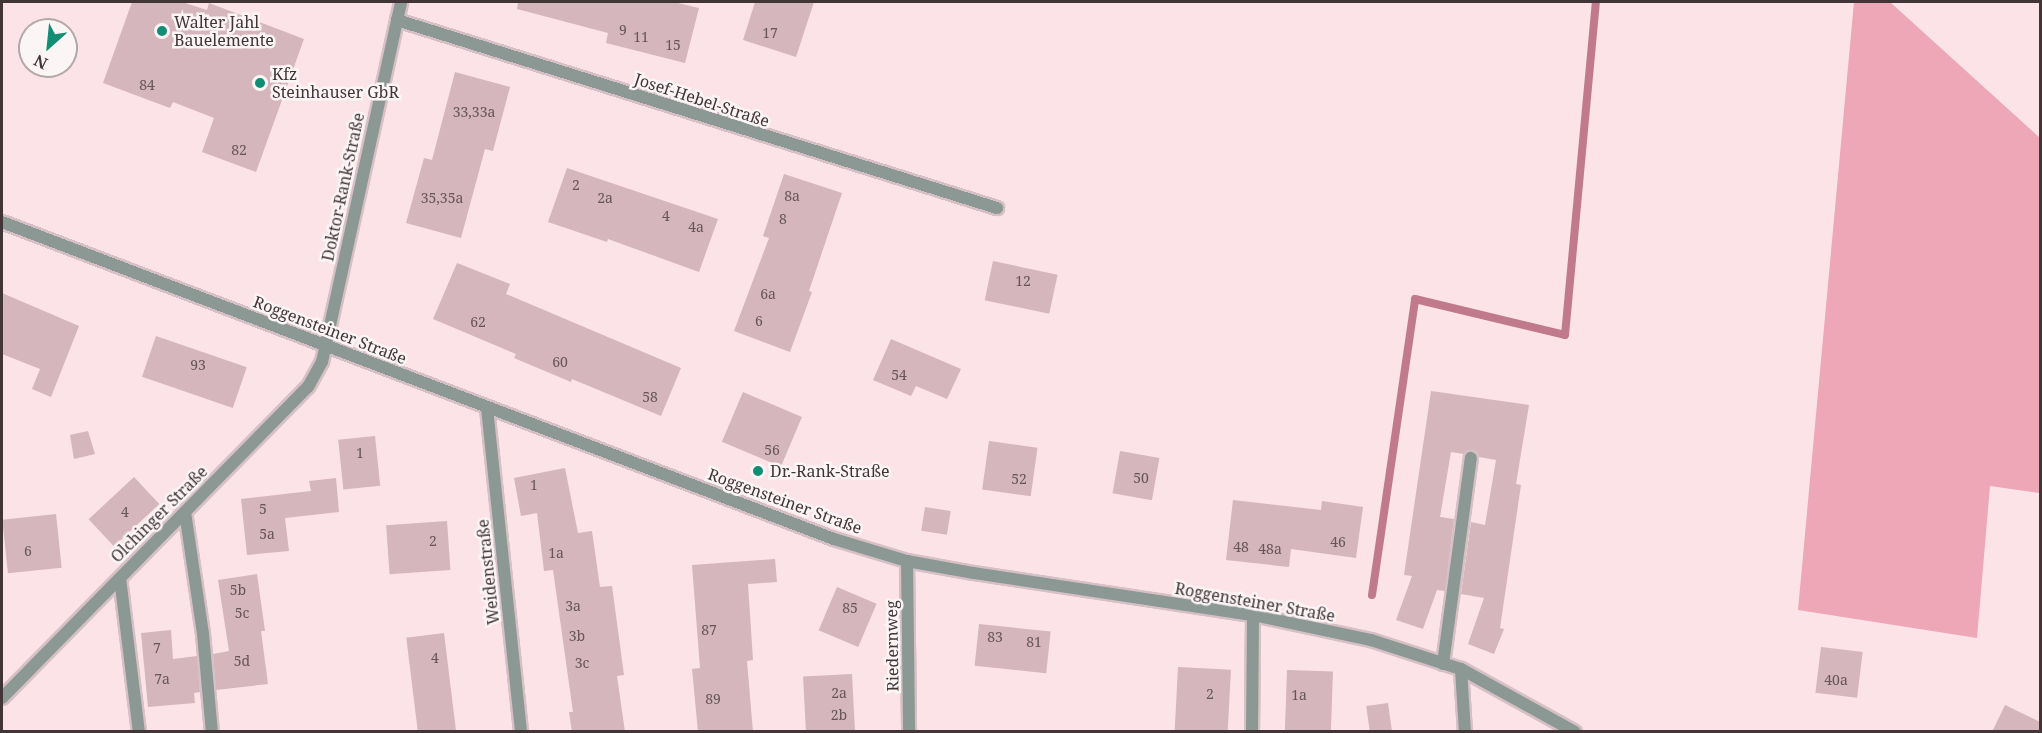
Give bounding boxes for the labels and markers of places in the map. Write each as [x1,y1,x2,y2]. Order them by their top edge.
place label: Walter Jahl Bauelemente [174,12,274,50]
marker: Walter Jahl Bauelemente [155,24,169,38]
place label: Kfz Steinhauser GbR [272,64,399,102]
marker: Kfz Steinhauser GbR [253,76,267,90]
place label: Dr.-Rank-Straße [770,461,890,481]
marker: Dr.-Rank-Straße [751,464,765,478]

